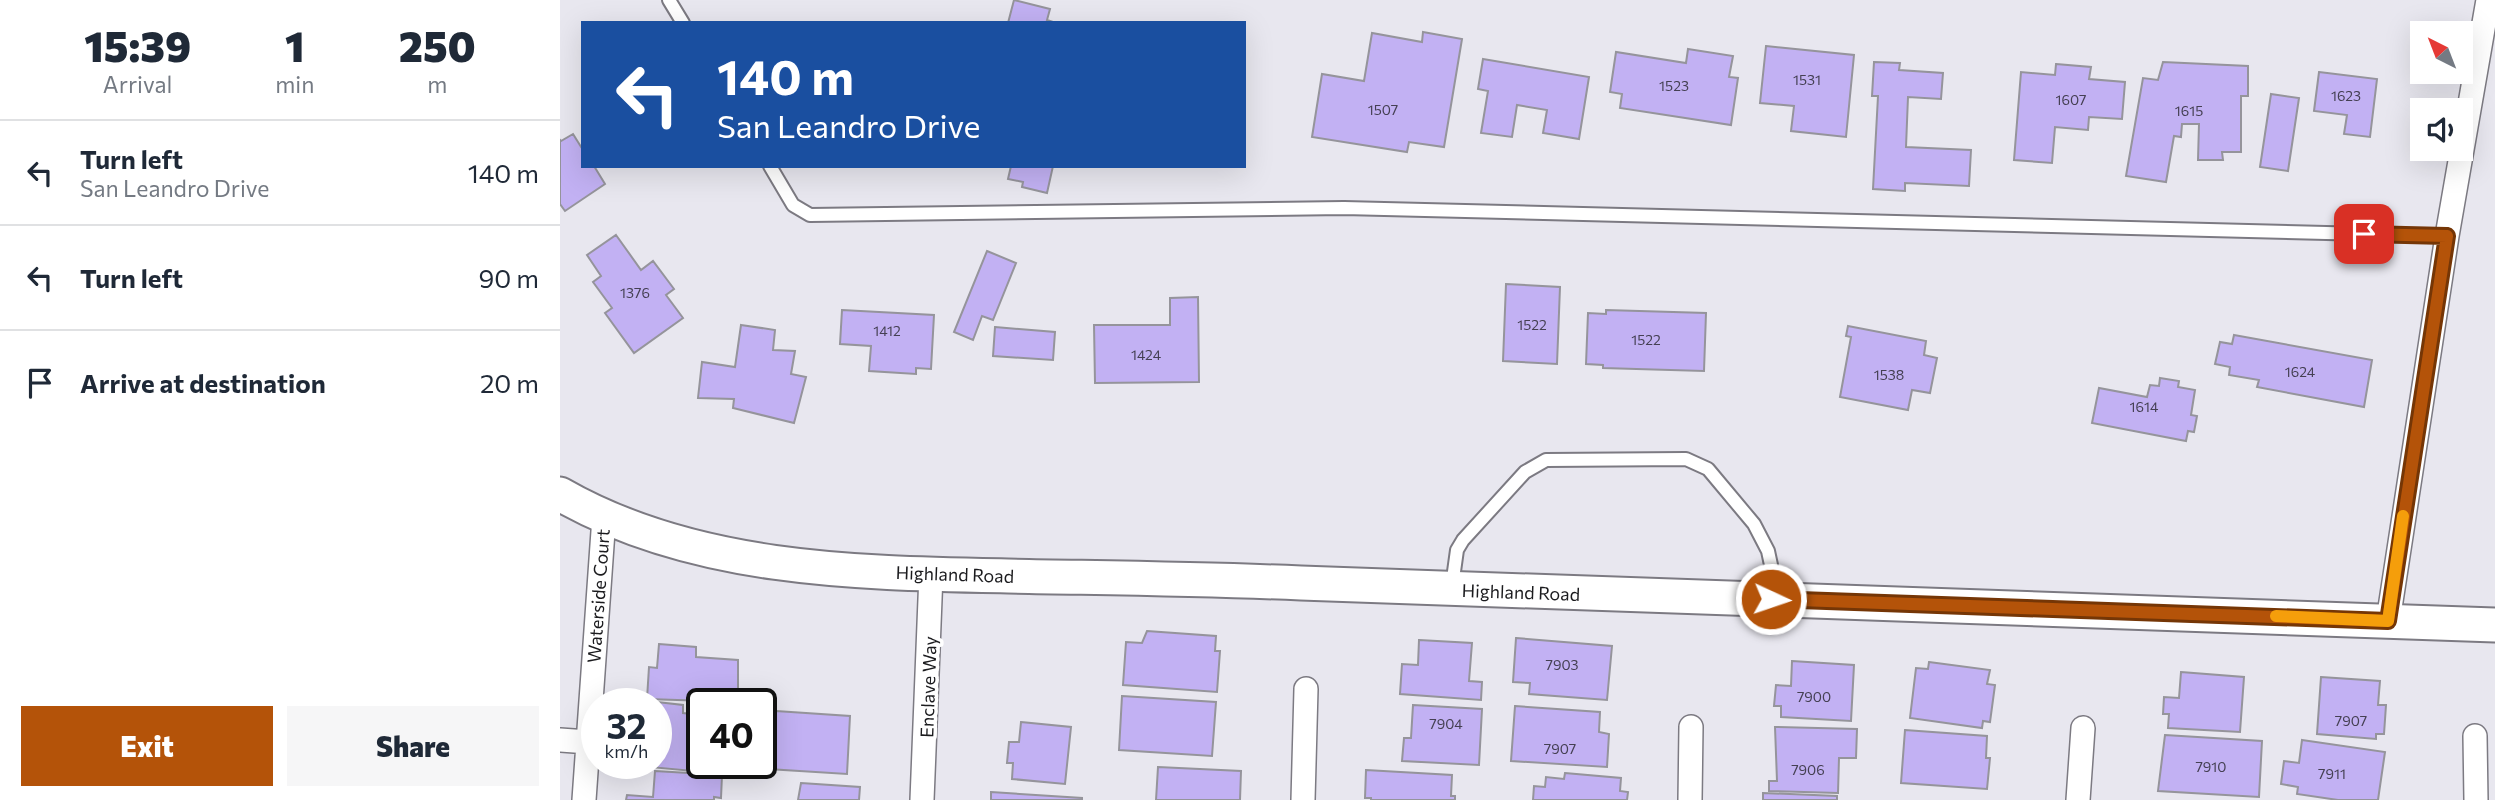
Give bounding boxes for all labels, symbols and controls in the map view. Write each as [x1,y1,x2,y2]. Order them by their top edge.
text: 15:39 [84,19,191,71]
text: 1 [285,19,305,71]
text: 250 [399,19,476,71]
north arrow [2410,21,2473,84]
map controls [2410,21,2473,161]
text: 140 m [717,45,854,105]
icon: left [602,49,693,140]
text: Arrival [103,70,172,98]
text: min [275,70,314,98]
text: m [427,70,447,98]
house number: 1531 [1793,71,1821,88]
house number: 1523 [1659,77,1689,94]
house number: 1623 [2331,87,2361,104]
house number: 1607 [2056,91,2086,108]
button: sound [2410,98,2473,161]
house number: 1507 [1368,101,1398,118]
house number: 1615 [2175,102,2203,119]
text: San Leandro Drive [717,105,981,145]
text: Turn left [80,143,183,174]
icon: left [21,154,59,192]
text: 140 m [468,157,539,188]
text: San Leandro Drive [80,174,269,202]
pin [2334,204,2394,264]
icon: arrive [2345,215,2383,253]
icon: left [21,259,59,297]
text: Turn left [80,262,183,293]
text: 90 m [479,262,539,293]
house number: 1376 [620,284,650,301]
house number: 1522 [1517,316,1547,333]
house number: 1412 [873,322,901,339]
house number: 1522 [1631,331,1661,348]
house number: 1424 [1131,346,1162,363]
house number: 1624 [2285,363,2316,380]
icon: arrive [21,364,59,402]
house number: 1538 [1874,366,1904,383]
text: Arrive at destination [80,367,326,398]
text: 20 m [480,367,539,398]
house number: 1614 [2130,398,2159,415]
street label: Waterside Court [582,528,614,664]
street label: Highland Road [895,561,1015,587]
position arrow [1734,562,1808,636]
street label: Highland Road [1461,579,1581,605]
street label: Enclave Way [915,636,941,738]
house number: 7903 [1546,656,1578,673]
speed limit sign: 40 [686,688,777,779]
house number: 7900 [1797,688,1831,705]
text: 32 [606,703,647,746]
button: Exit [21,706,273,786]
button: Share [287,706,539,786]
house number: 7907 [2335,712,2367,729]
house number: 7904 [1429,715,1463,732]
text: km/h [605,740,648,762]
house number: 7907 [1544,740,1576,757]
house number: 7910 [2196,758,2226,775]
house number: 7906 [1791,761,1825,778]
house number: 7911 [2318,765,2346,782]

